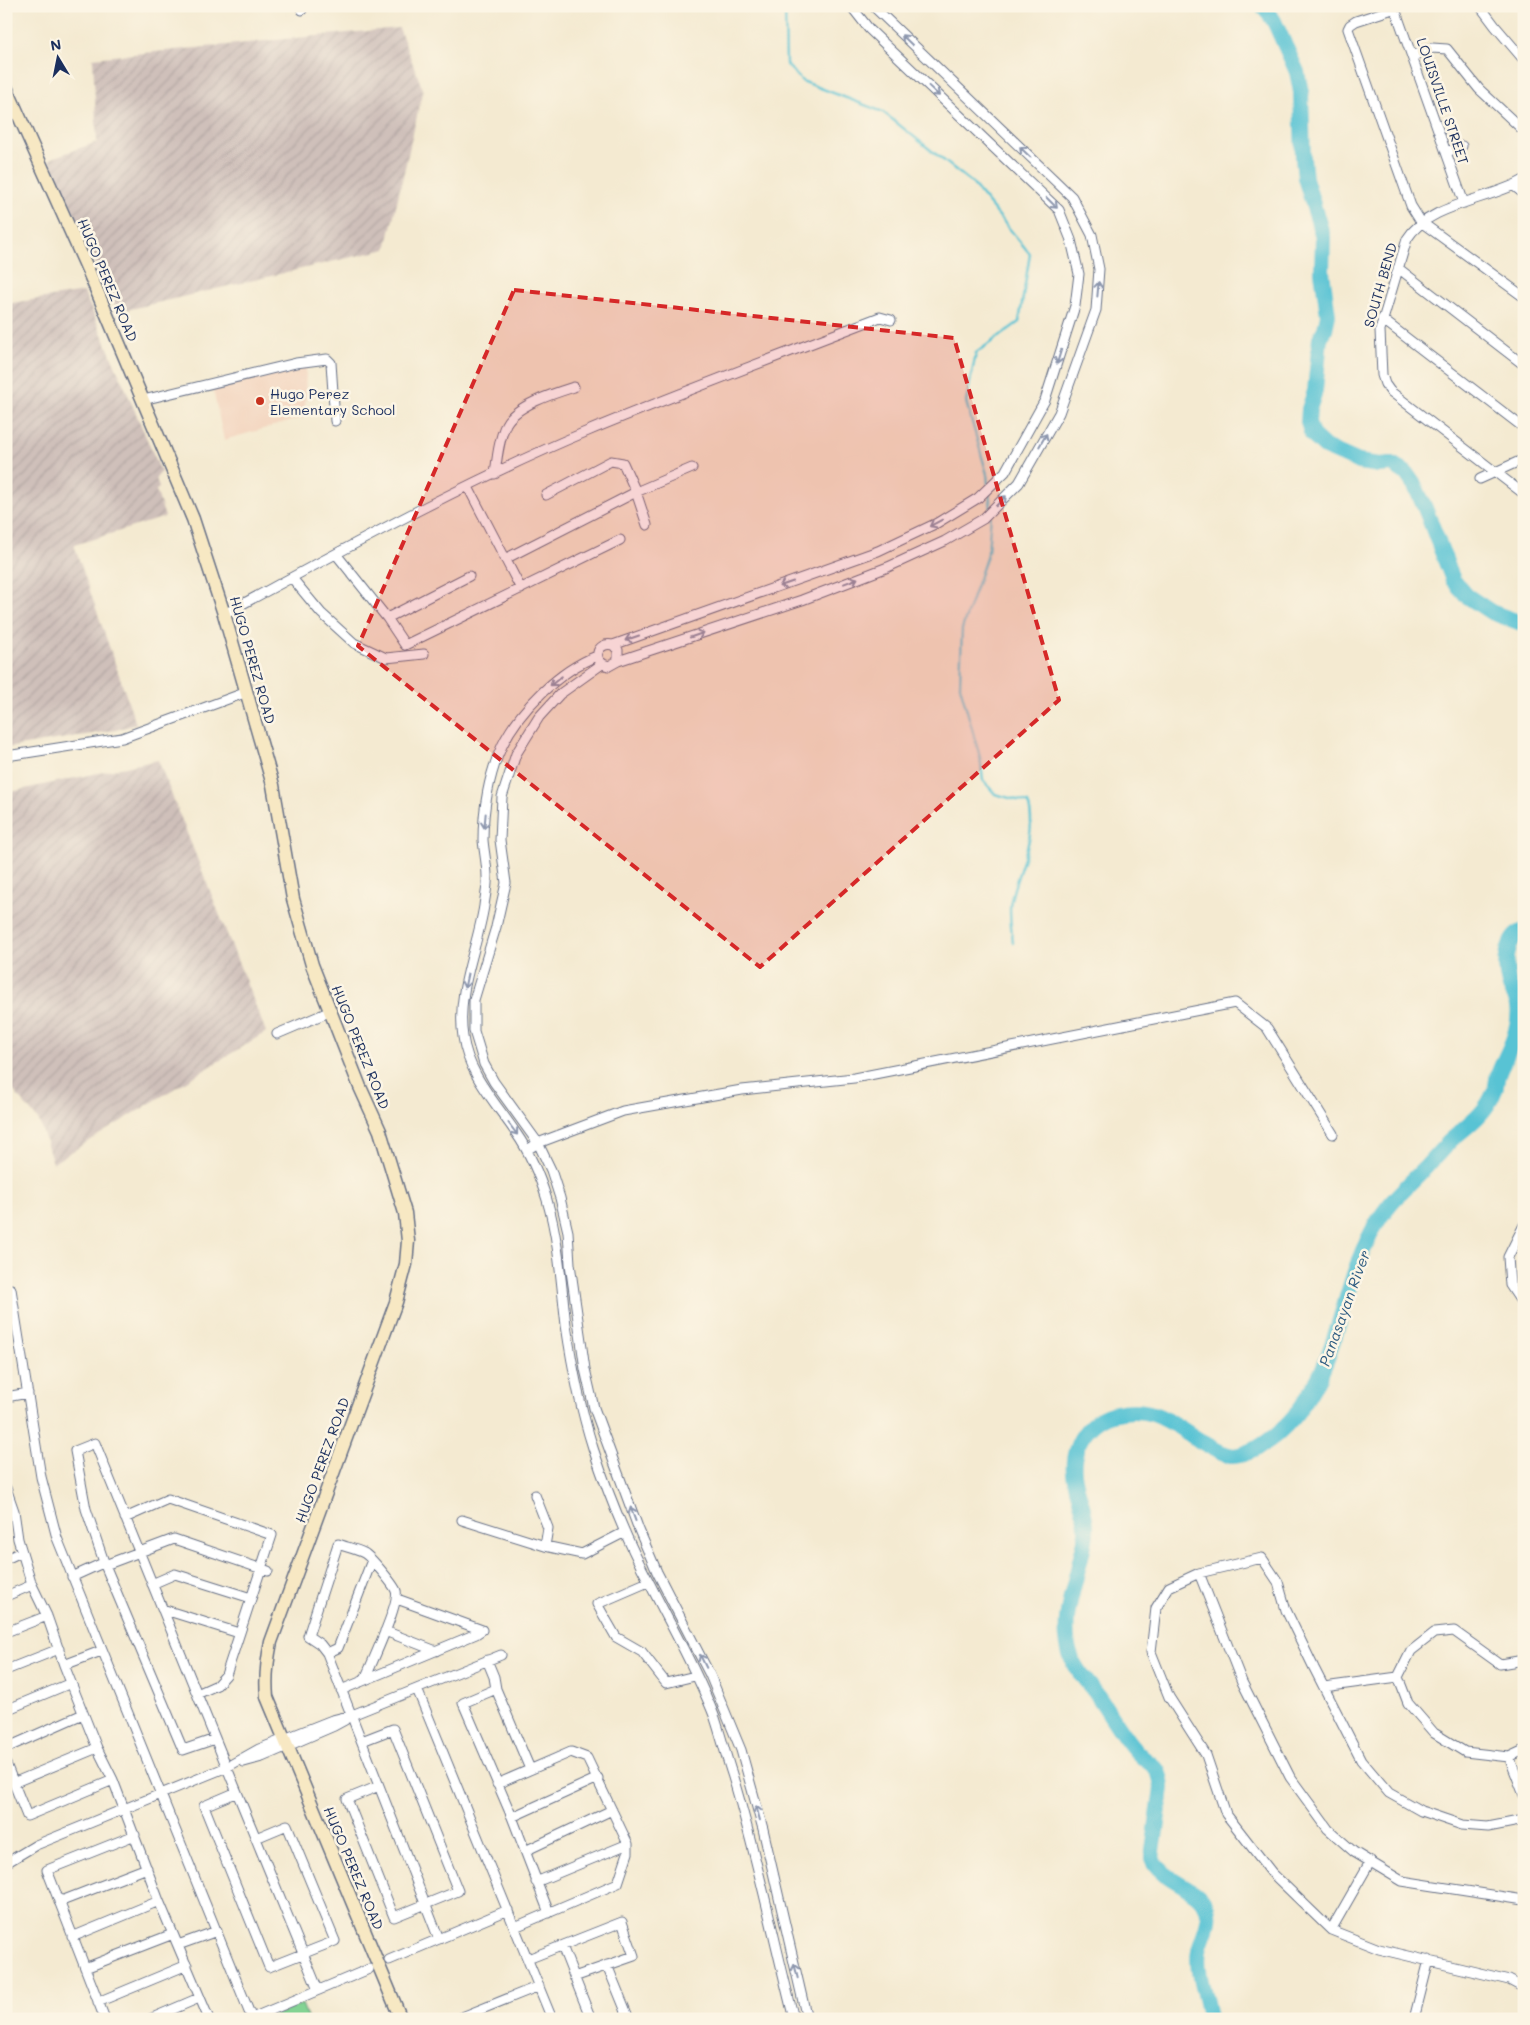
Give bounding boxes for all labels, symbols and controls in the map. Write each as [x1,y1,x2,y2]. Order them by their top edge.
north arrow [32,32,82,82]
text: N [49,34,63,55]
one-way arrow [901,34,914,46]
street label: LOUISVILLE STREET [1412,35,1474,167]
one-way arrow [928,85,941,97]
one-way arrow [1019,146,1031,158]
one-way arrow [1045,197,1058,209]
street label: HUGO PEREZ ROAD [73,215,143,345]
street label: SOUTH BEND [1359,240,1401,330]
one-way arrow [1093,281,1103,297]
one-way arrow [1053,348,1063,364]
place label: Hugo Perez Elementary School [270,384,396,419]
marker: Hugo Perez Elementary School [254,395,266,407]
one-way arrow [1038,433,1048,448]
one-way arrow [995,495,1007,507]
one-way arrow [929,519,944,528]
one-way arrow [843,576,858,585]
one-way arrow [778,580,794,589]
street label: HUGO PEREZ ROAD [226,594,280,726]
one-way arrow [689,630,705,639]
one-way arrow [625,634,641,643]
one-way arrow [549,675,562,686]
one-way arrow [480,813,490,829]
one-way arrow [461,973,470,989]
street label: HUGO PEREZ ROAD [327,982,395,1112]
one-way arrow [508,1122,518,1136]
water label: Panasayan River [1314,1247,1374,1369]
street label: HUGO PEREZ ROAD [290,1395,354,1525]
one-way arrow [628,1507,637,1522]
one-way arrow [698,1654,707,1669]
street label: HUGO PEREZ ROAD [319,1803,389,1933]
one-way arrow [753,1806,763,1822]
one-way arrow [791,1964,800,1980]

